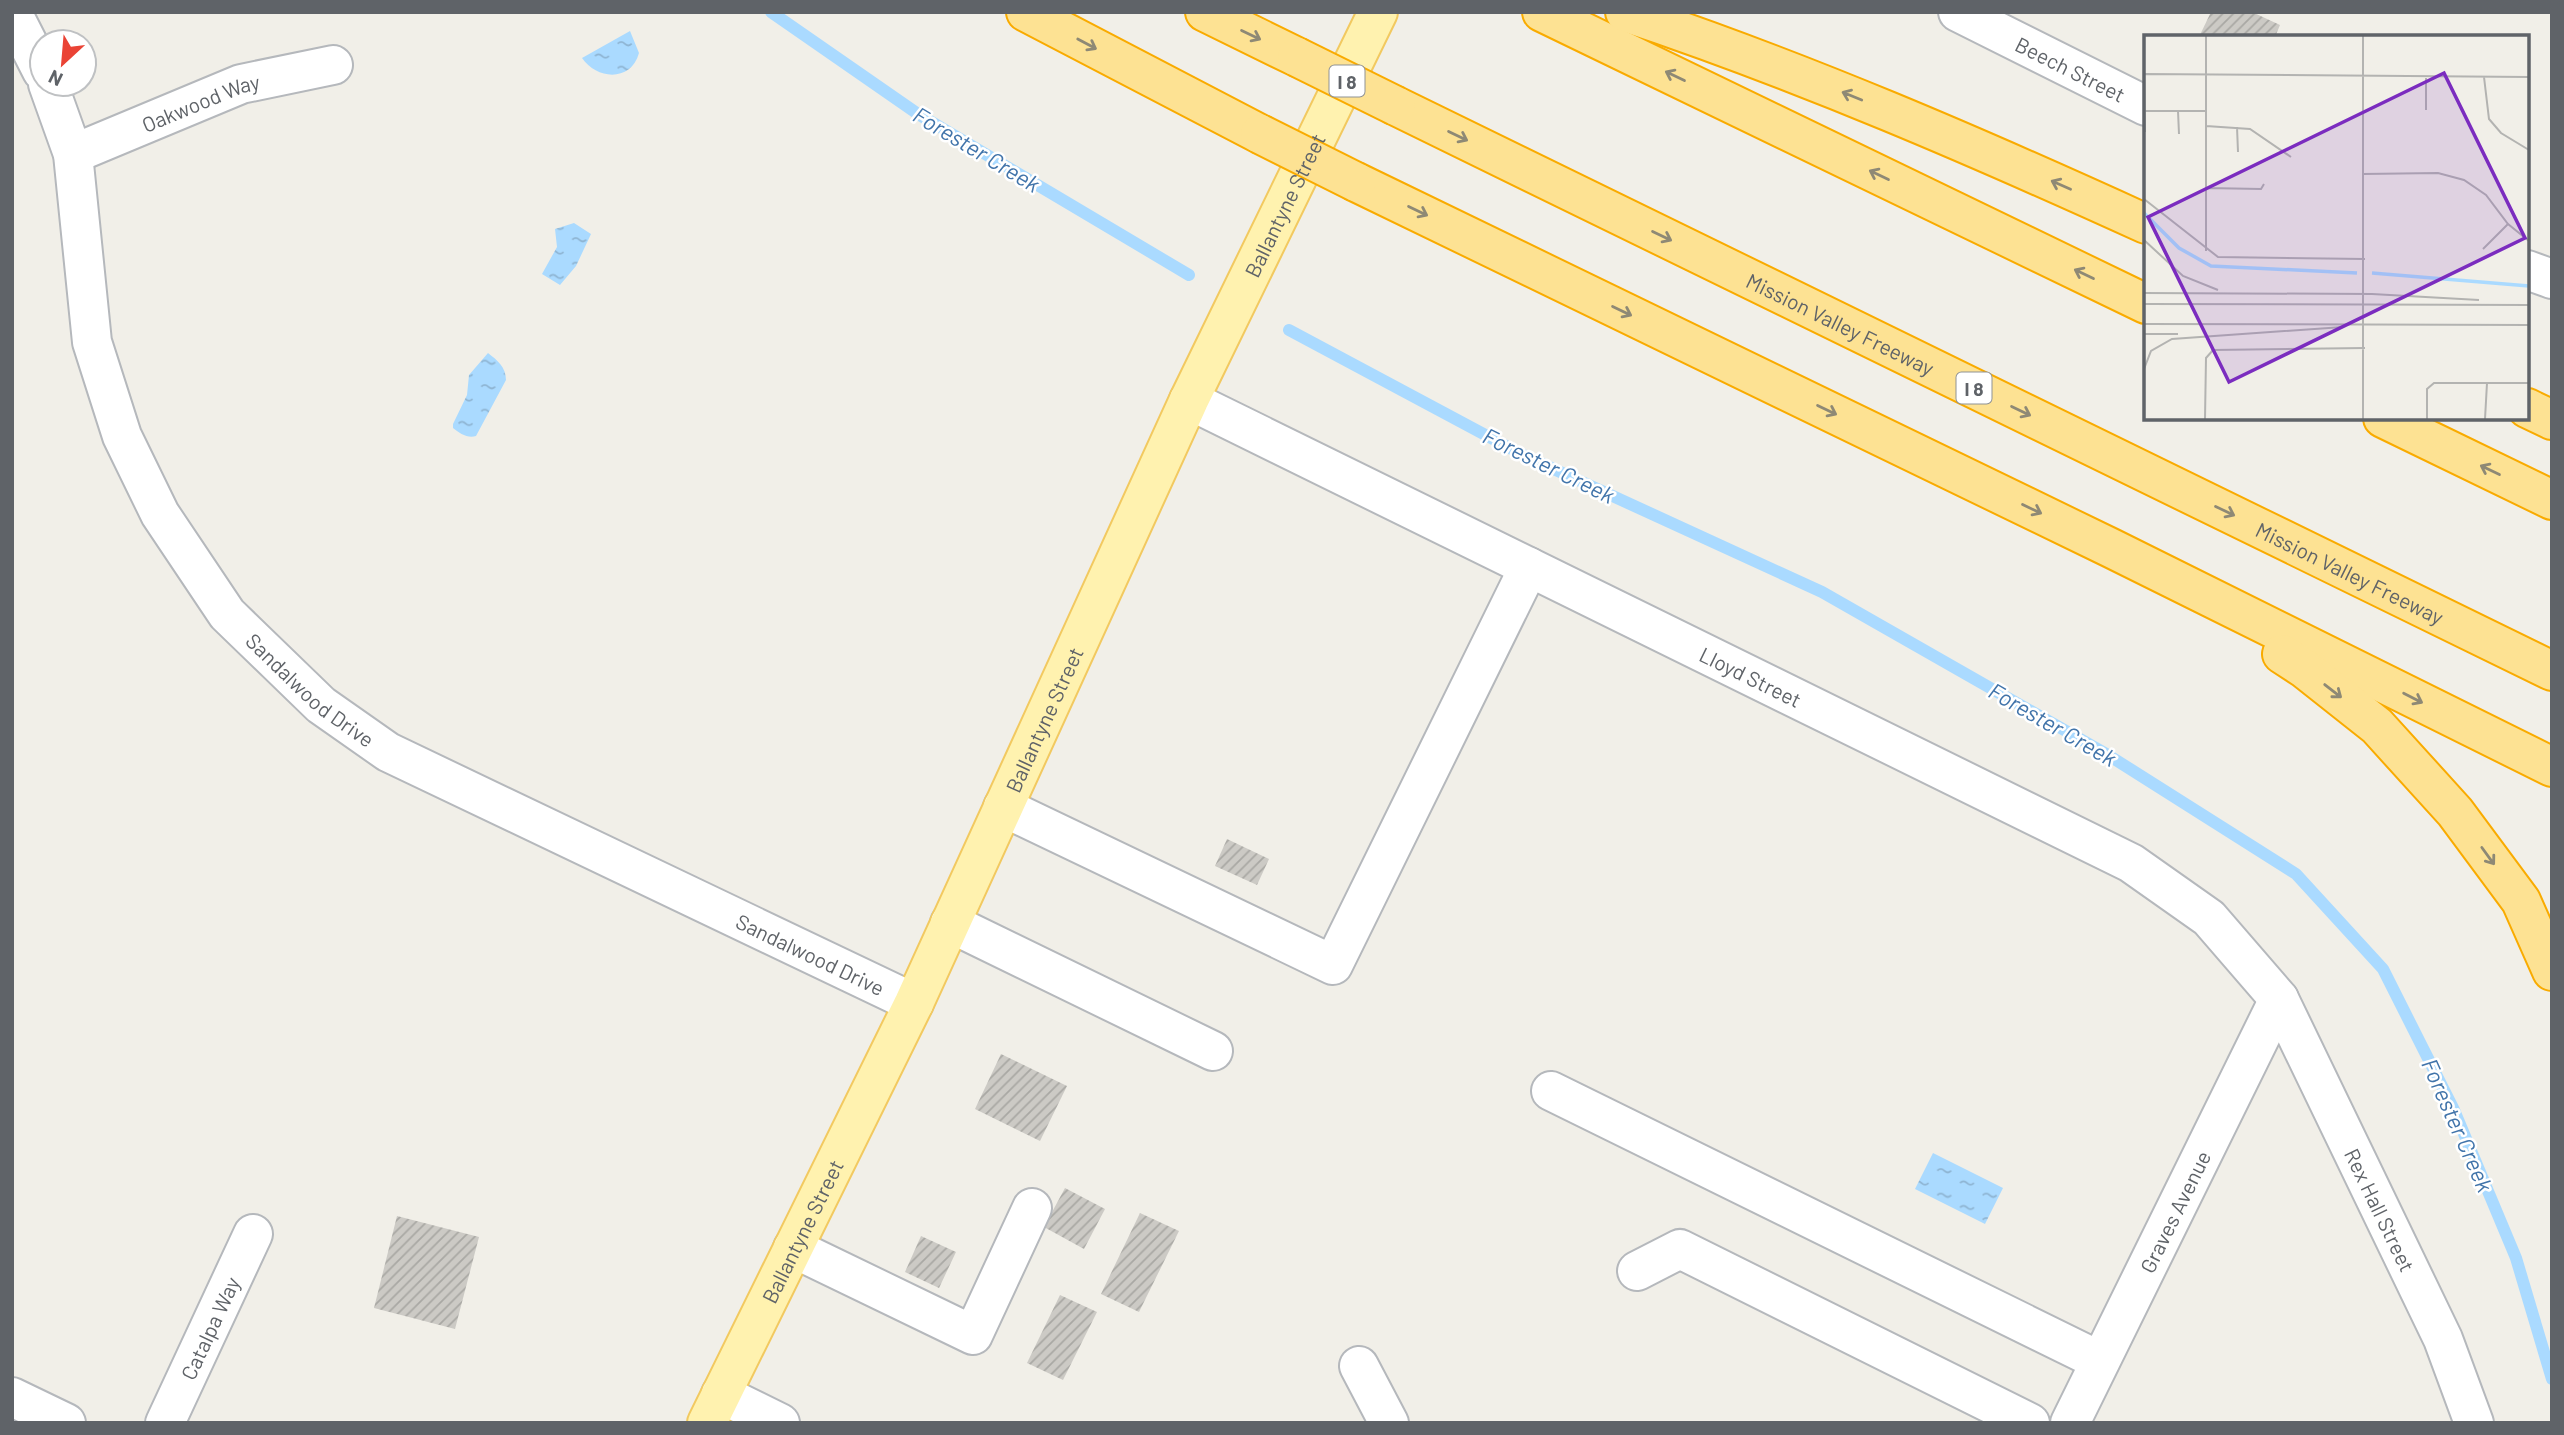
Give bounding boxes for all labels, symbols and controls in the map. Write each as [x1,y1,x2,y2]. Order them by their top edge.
north arrow [28,28,98,98]
one-way arrow [1240,28,1261,42]
street label: Beech Street [2012,30,2130,106]
inset map [2144,35,2529,420]
one-way arrow [1076,38,1097,52]
text: N [45,66,66,92]
road number: I 8 [1330,66,1364,96]
street label: Oakwood Way [138,68,262,137]
one-way arrow [1665,69,1686,82]
one-way arrow [1842,89,1863,102]
water label: Forester Creek [908,100,1046,198]
street label: Ballantyne Street [1238,129,1330,281]
one-way arrow [1447,129,1468,143]
one-way arrow [1869,168,1890,181]
one-way arrow [2051,178,2072,191]
one-way arrow [1407,205,1428,219]
one-way arrow [1651,229,1672,243]
street label: Mission Valley Freeway [1743,267,1939,380]
one-way arrow [2074,267,2095,280]
one-way arrow [1611,304,1632,318]
road number: I 8 [1956,372,1992,404]
one-way arrow [1816,403,1837,417]
one-way arrow [2010,404,2031,418]
water label: Forester Creek [1479,421,1619,509]
one-way arrow [2480,463,2501,476]
one-way arrow [2021,503,2042,516]
one-way arrow [2214,504,2235,518]
street label: Mission Valley Freeway [2252,516,2448,629]
street label: Sandalwood Drive [241,627,380,751]
street label: Lloyd Street [1696,641,1806,712]
street label: Ballantyne Street [999,643,1087,796]
water label: Forester Creek [1984,676,2122,772]
one-way arrow [2324,683,2342,698]
one-way arrow [2402,692,2423,706]
one-way arrow [2480,847,2495,865]
street label: Sandalwood Drive [732,908,889,1000]
water label: Forester Creek [2416,1054,2500,1196]
street label: Rex Hall Street [2340,1144,2421,1275]
street label: Graves Avenue [2134,1146,2215,1276]
street label: Ballantyne Street [756,1155,847,1307]
street label: Catalpa Way [175,1272,244,1383]

